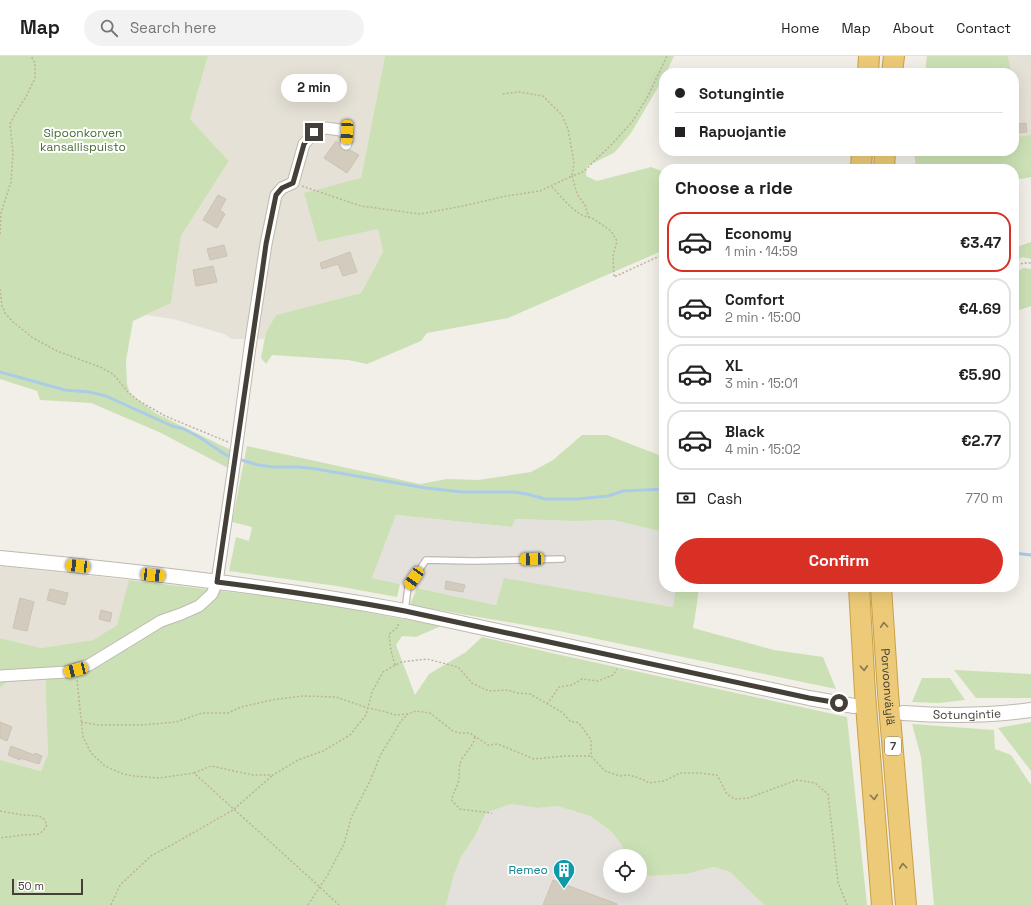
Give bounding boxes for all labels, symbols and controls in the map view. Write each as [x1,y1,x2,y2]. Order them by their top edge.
search box [84,10,364,46]
text: Map [20,15,60,40]
icon: search [98,17,120,39]
text: Search here [130,18,216,37]
text: Home [781,19,819,37]
text: Map [841,19,871,37]
text: About [893,19,934,37]
text: Contact [956,19,1011,37]
callout: 2 min [281,74,347,102]
text: 2 min [297,79,331,96]
text: Sotungintie [699,84,784,103]
car [341,120,353,144]
text: Rapuojantie [699,122,786,141]
route end [305,123,323,141]
park label: Sipoonkorven kansallispuisto [40,125,126,155]
text: Choose a ride [675,176,793,199]
icon: car [677,224,713,260]
text: Economy [725,224,792,243]
text: €3.47 [960,233,1001,252]
text: 1 min · 14:59 [725,243,798,260]
icon: car [677,290,713,326]
text: Comfort [725,290,785,309]
text: €4.69 [958,299,1001,318]
text: 2 min · 15:00 [725,309,801,326]
icon: car [677,356,713,392]
text: XL [725,356,743,375]
text: €5.90 [958,365,1001,384]
text: 3 min · 15:01 [725,375,798,392]
icon: car [677,422,713,458]
text: Black [725,422,765,441]
text: €2.77 [961,431,1001,450]
text: 4 min · 15:02 [725,441,801,458]
icon: cash [675,487,697,509]
text: Cash [707,489,742,508]
text: 770 m [966,490,1003,507]
button: Confirm [675,538,1003,584]
car [520,553,544,565]
car [65,559,91,573]
car [402,565,426,591]
car [140,568,166,582]
one-way arrow [879,622,888,628]
street label: Porvoonväylä [877,648,899,726]
car [63,661,89,679]
one-way arrow [859,665,868,671]
route start [830,694,848,712]
street label: Sotungintie [933,705,1002,723]
road number: 7 [885,737,901,755]
one-way arrow [869,794,878,800]
map controls [603,849,647,893]
button: locate [603,849,647,893]
building icon: Remeo [551,857,577,890]
place label: Remeo [508,862,548,878]
one-way arrow [899,863,908,869]
scale bar [12,877,83,896]
text: 50 m [18,879,44,893]

